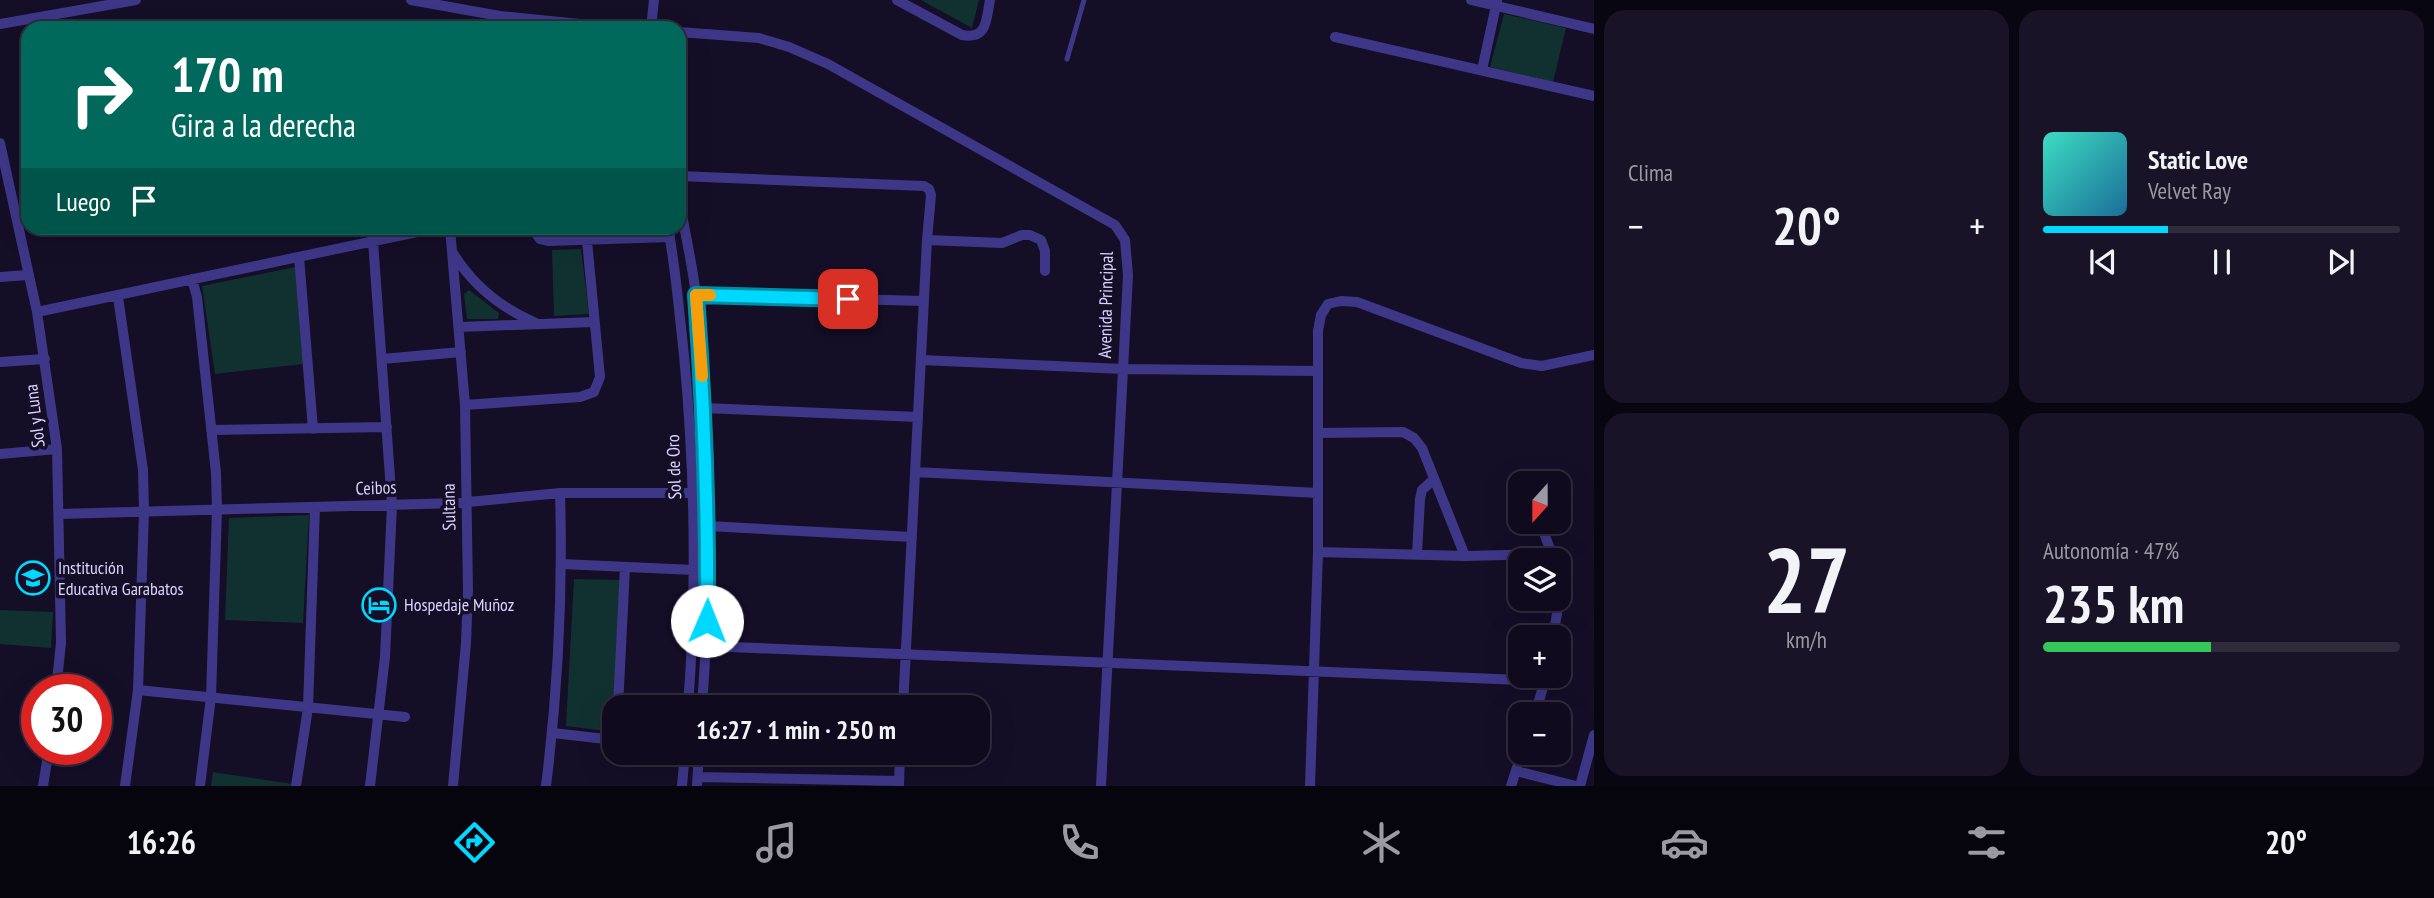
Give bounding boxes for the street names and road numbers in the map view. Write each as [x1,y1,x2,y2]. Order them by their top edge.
street label: Avenida Principal [1093,251,1118,359]
street label: Sol y Luna [19,383,50,449]
street label: Sol de Oro [661,434,686,500]
street label: Ceibos [355,475,397,500]
street label: Sultana [437,483,460,531]

